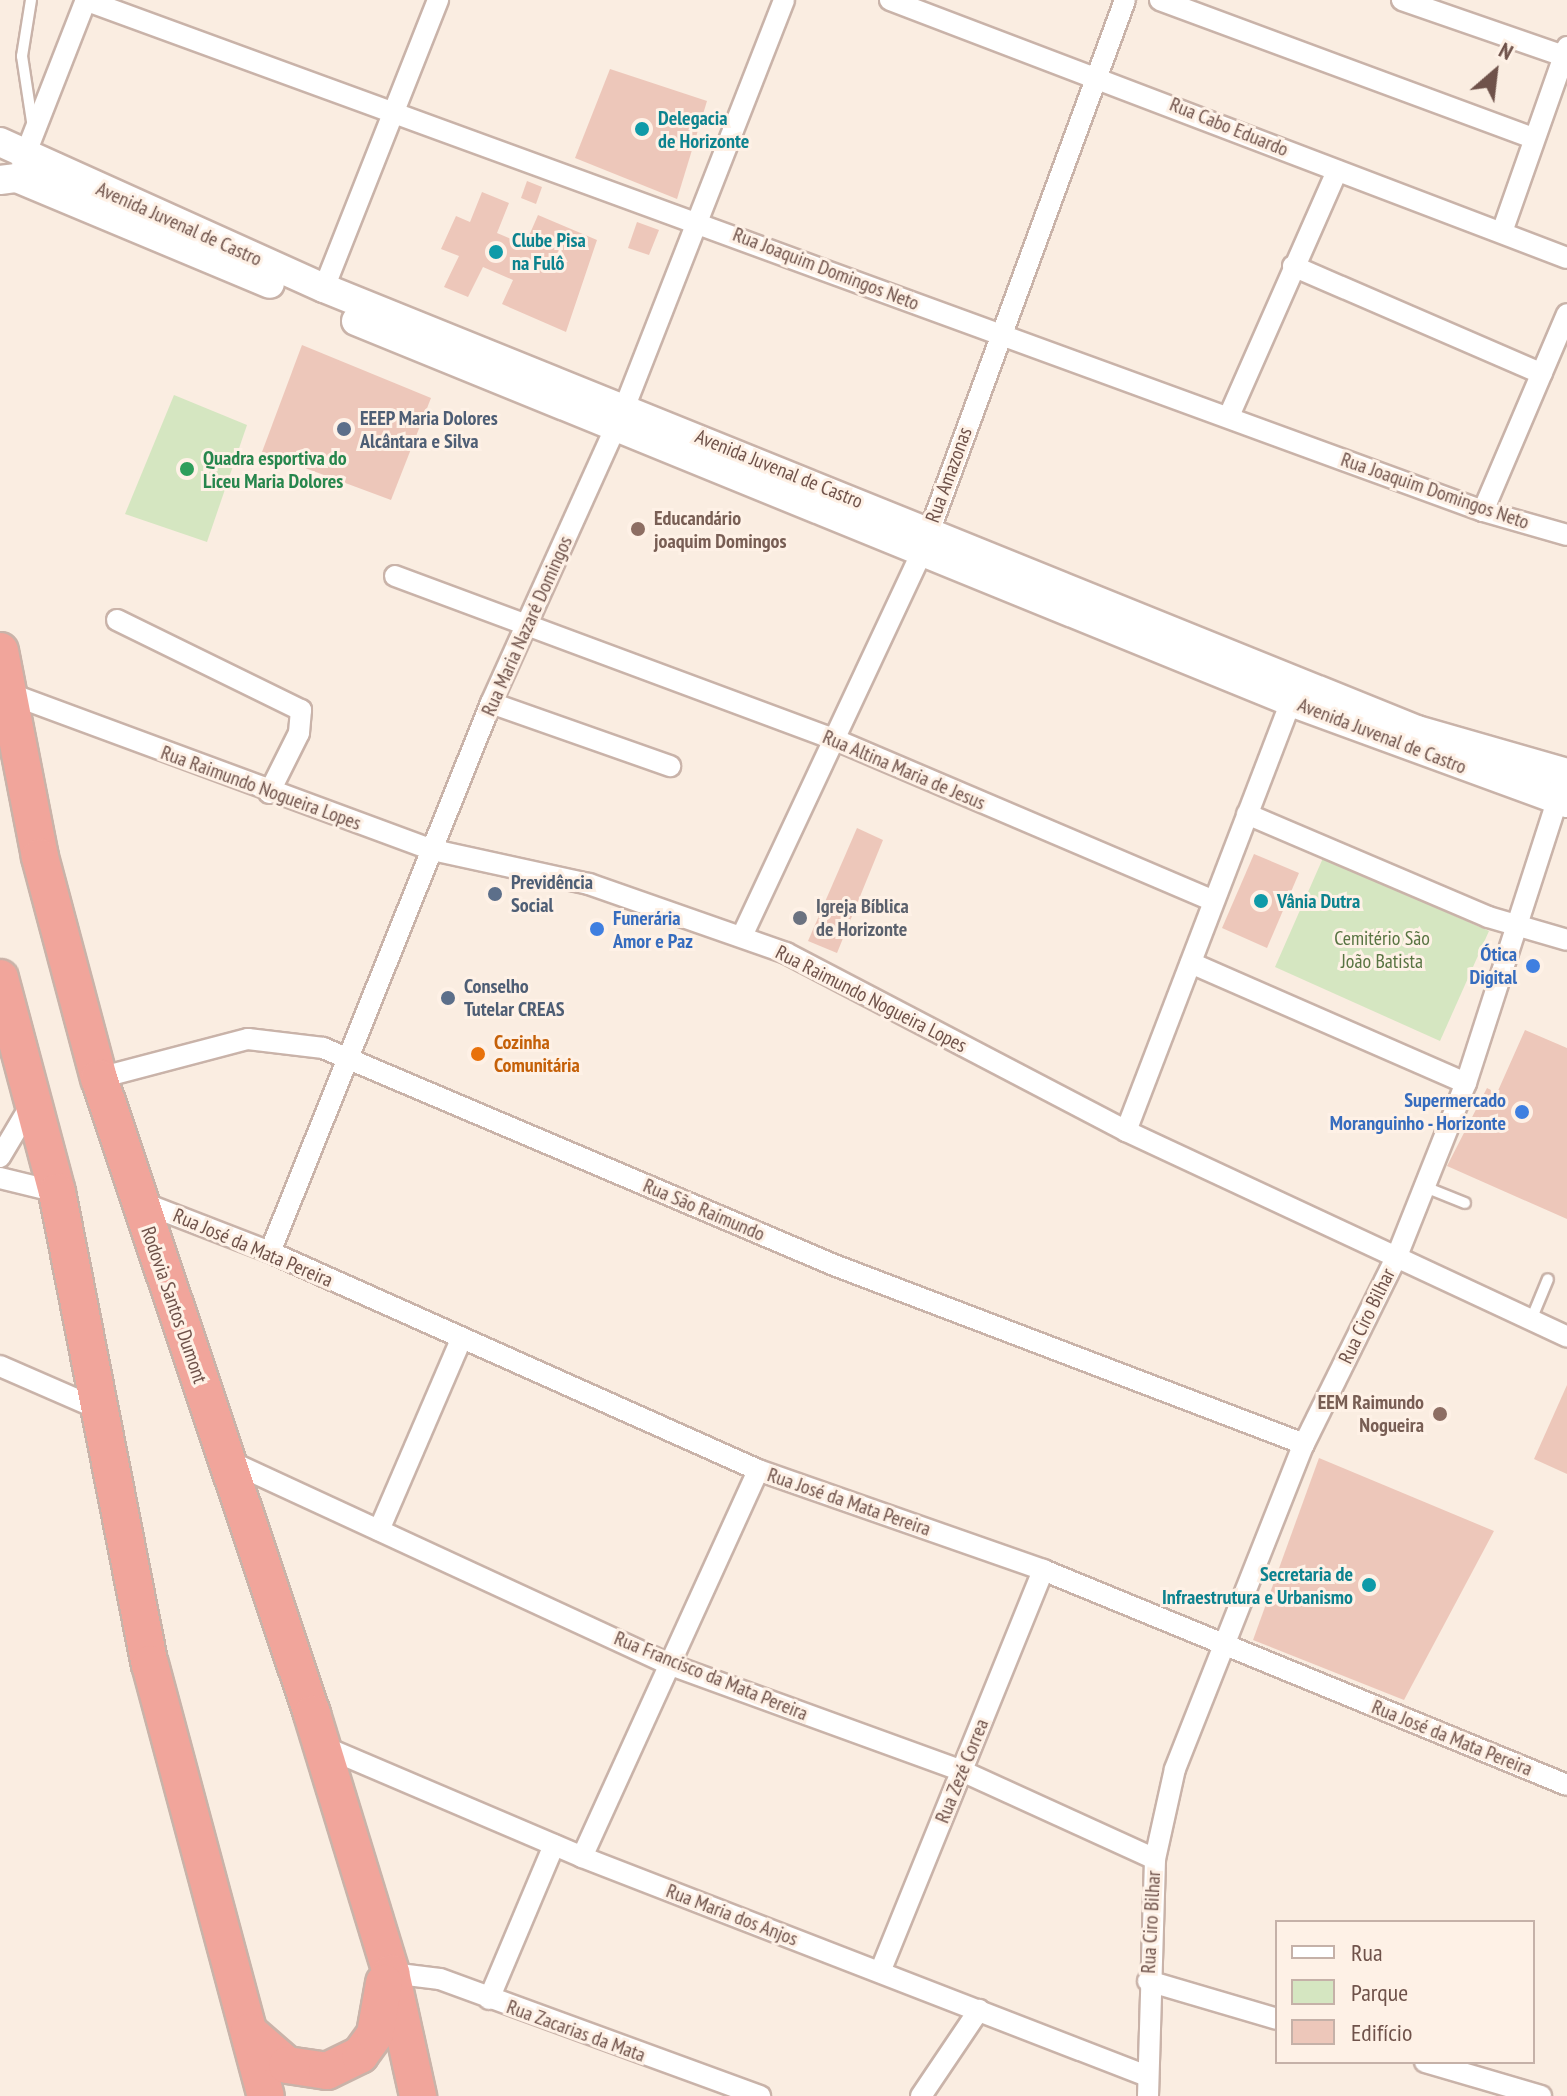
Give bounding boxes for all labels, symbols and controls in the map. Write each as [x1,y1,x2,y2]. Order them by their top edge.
north arrow [1455,32,1535,112]
text: N [1494,36,1518,66]
street label: Rua Cabo Eduardo [1166,92,1292,162]
place label: Delegacia de Horizonte [658,106,749,153]
marker: Delegacia de Horizonte [633,120,651,138]
street label: Avenida Juvenal de Castro [93,177,265,271]
street label: Rua Joaquim Domingos Neto [730,222,922,316]
place label: Clube Pisa na Fulô [512,228,586,275]
marker: Clube Pisa na Fulô [487,243,505,261]
place label: EEEP Maria Dolores Alcântara e Silva [360,406,498,453]
marker: EEEP Maria Dolores Alcântara e Silva [335,420,353,438]
street label: Avenida Juvenal de Castro [692,424,866,514]
street label: Rua Amazonas [921,424,977,526]
place label: Quadra esportiva do Liceu Maria Dolores [203,446,347,493]
street label: Rua Joaquim Domingos Neto [1338,448,1532,534]
marker: Quadra esportiva do Liceu Maria Dolores [178,460,196,478]
place label: Educandário joaquim Domingos [654,506,786,553]
marker: Educandário joaquim Domingos [629,520,647,538]
street label: Rua Maria Nazaré Domingos [476,532,578,720]
street label: Avenida Juvenal de Castro [1294,693,1470,779]
street label: Rua Altina Maria de Jesus [819,725,989,815]
street label: Rua Raimundo Nogueira Lopes [158,741,364,835]
place label: Previdência Social [511,870,593,917]
marker: Previdência Social [486,885,504,903]
place label: Vânia Dutra [1277,889,1360,913]
marker: Vânia Dutra [1252,892,1270,910]
place label: Igreja Bíblica de Horizonte [816,894,909,941]
place label: Funerária Amor e Paz [613,906,693,953]
marker: Igreja Bíblica de Horizonte [791,909,809,927]
marker: Funerária Amor e Paz [588,920,606,938]
park label: Cemitério São João Batista [1334,926,1430,973]
street label: Rua Raimundo Nogueira Lopes [771,940,971,1058]
place label: Ótica Digital [1470,942,1517,989]
marker: Ótica Digital [1524,957,1542,975]
place label: Conselho Tutelar CREAS [464,974,565,1021]
marker: Conselho Tutelar CREAS [439,989,457,1007]
place label: Cozinha Comunitária [494,1030,580,1077]
marker: Cozinha Comunitária [469,1045,487,1063]
place label: Supermercado Moranguinho - Horizonte [1328,1088,1506,1135]
marker: Supermercado Moranguinho - Horizonte [1513,1103,1531,1121]
street label: Rua São Raimundo [640,1174,768,1246]
street label: Rua José da Mata Pereira [170,1204,336,1292]
street label: Rodovia Santos Dumont [136,1223,212,1387]
street label: Rua Ciro Bilhar [1334,1264,1400,1368]
place label: EEM Raimundo Nogueira [1318,1390,1424,1437]
marker: EEM Raimundo Nogueira [1431,1405,1449,1423]
street label: Rua José da Mata Pereira [764,1463,934,1541]
place label: Secretaria de Infraestrutura e Urbanismo [1162,1562,1353,1609]
marker: Secretaria de Infraestrutura e Urbanismo [1360,1576,1378,1594]
street label: Rua Francisco da Mata Pereira [611,1626,811,1726]
street label: Rua José da Mata Pereira [1368,1695,1536,1781]
street label: Rua Zezé Correa [930,1715,994,1827]
street label: Rua Ciro Bilhar [1136,1870,1166,1974]
street label: Rua Maria dos Anjos [663,1879,801,1951]
legend [1275,1920,1535,2064]
text: Rua [1351,1937,1383,1968]
text: Parque [1351,1977,1408,2008]
street label: Rua Zacarias da Mata [503,1995,649,2067]
text: Edifício [1351,2017,1412,2048]

